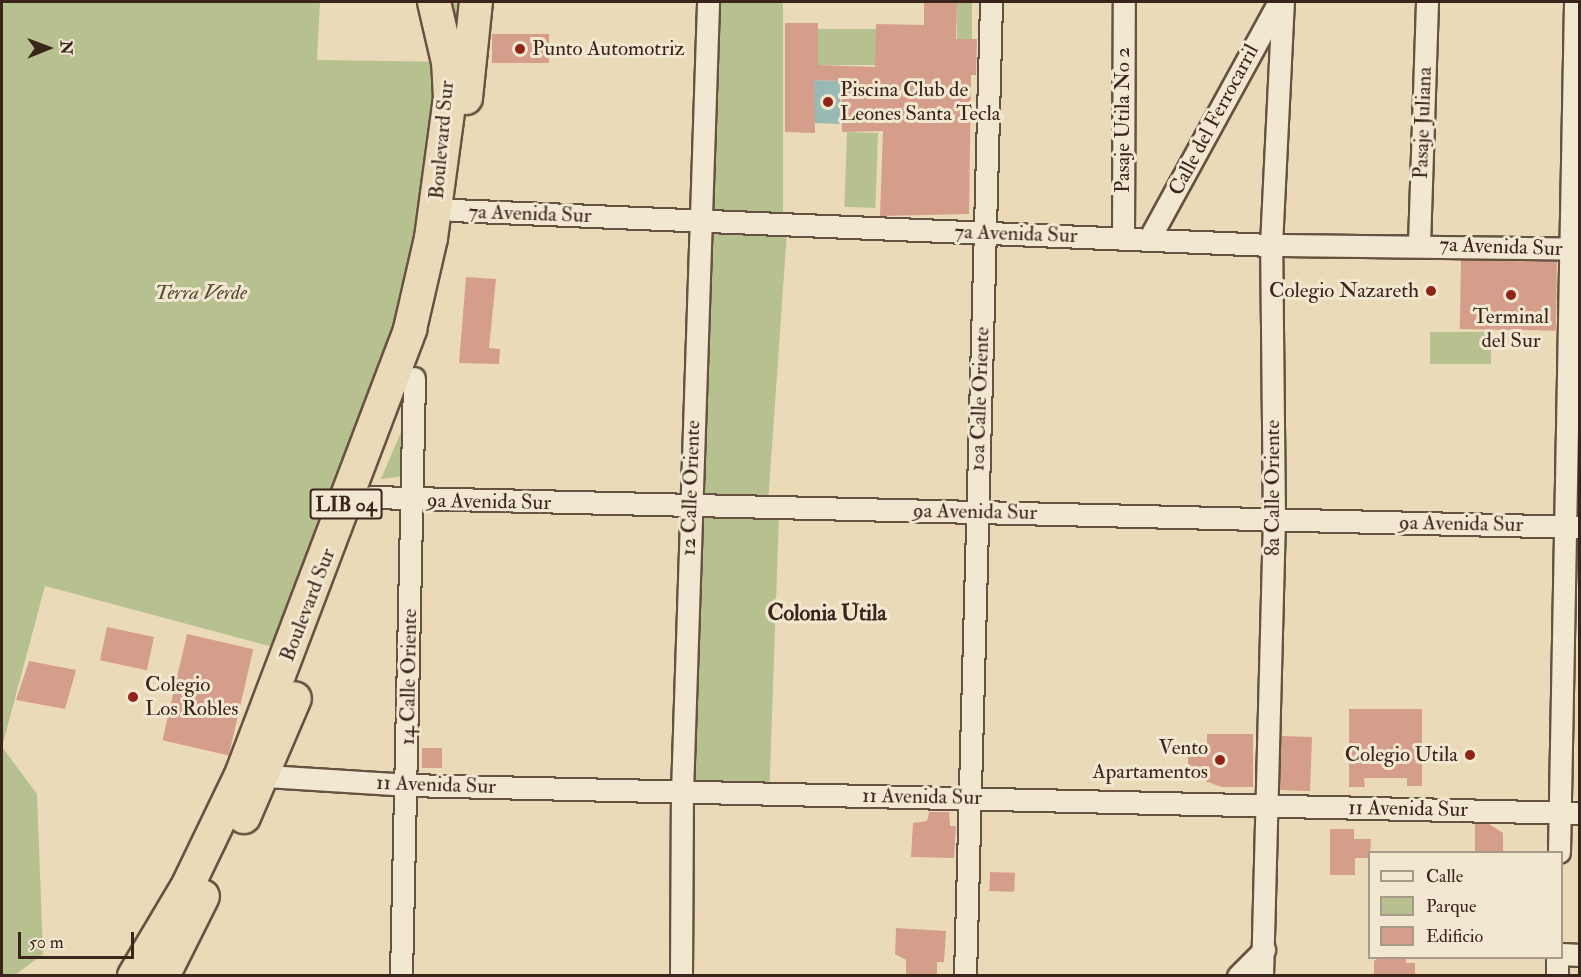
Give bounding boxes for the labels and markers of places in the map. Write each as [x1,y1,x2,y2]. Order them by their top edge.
place label: Punto Automotriz [532,36,685,62]
marker: Punto Automotriz [513,42,527,56]
place label: Piscina Club de Leones Santa Tecla [840,77,1000,127]
marker: Piscina Club de Leones Santa Tecla [821,95,835,109]
place label: Colegio Nazareth [1269,278,1419,304]
marker: Colegio Nazareth [1424,284,1438,298]
marker: Terminal del Sur [1504,288,1518,302]
place label: Terminal del Sur [1473,304,1549,354]
place label: Colegio Los Robles [145,672,238,722]
marker: Colegio Los Robles [126,690,140,704]
place label: Vento Apartamentos [1092,735,1208,785]
place label: Colegio Utila [1345,742,1458,768]
marker: Colegio Utila [1463,748,1477,762]
marker: Vento Apartamentos [1213,753,1227,767]

